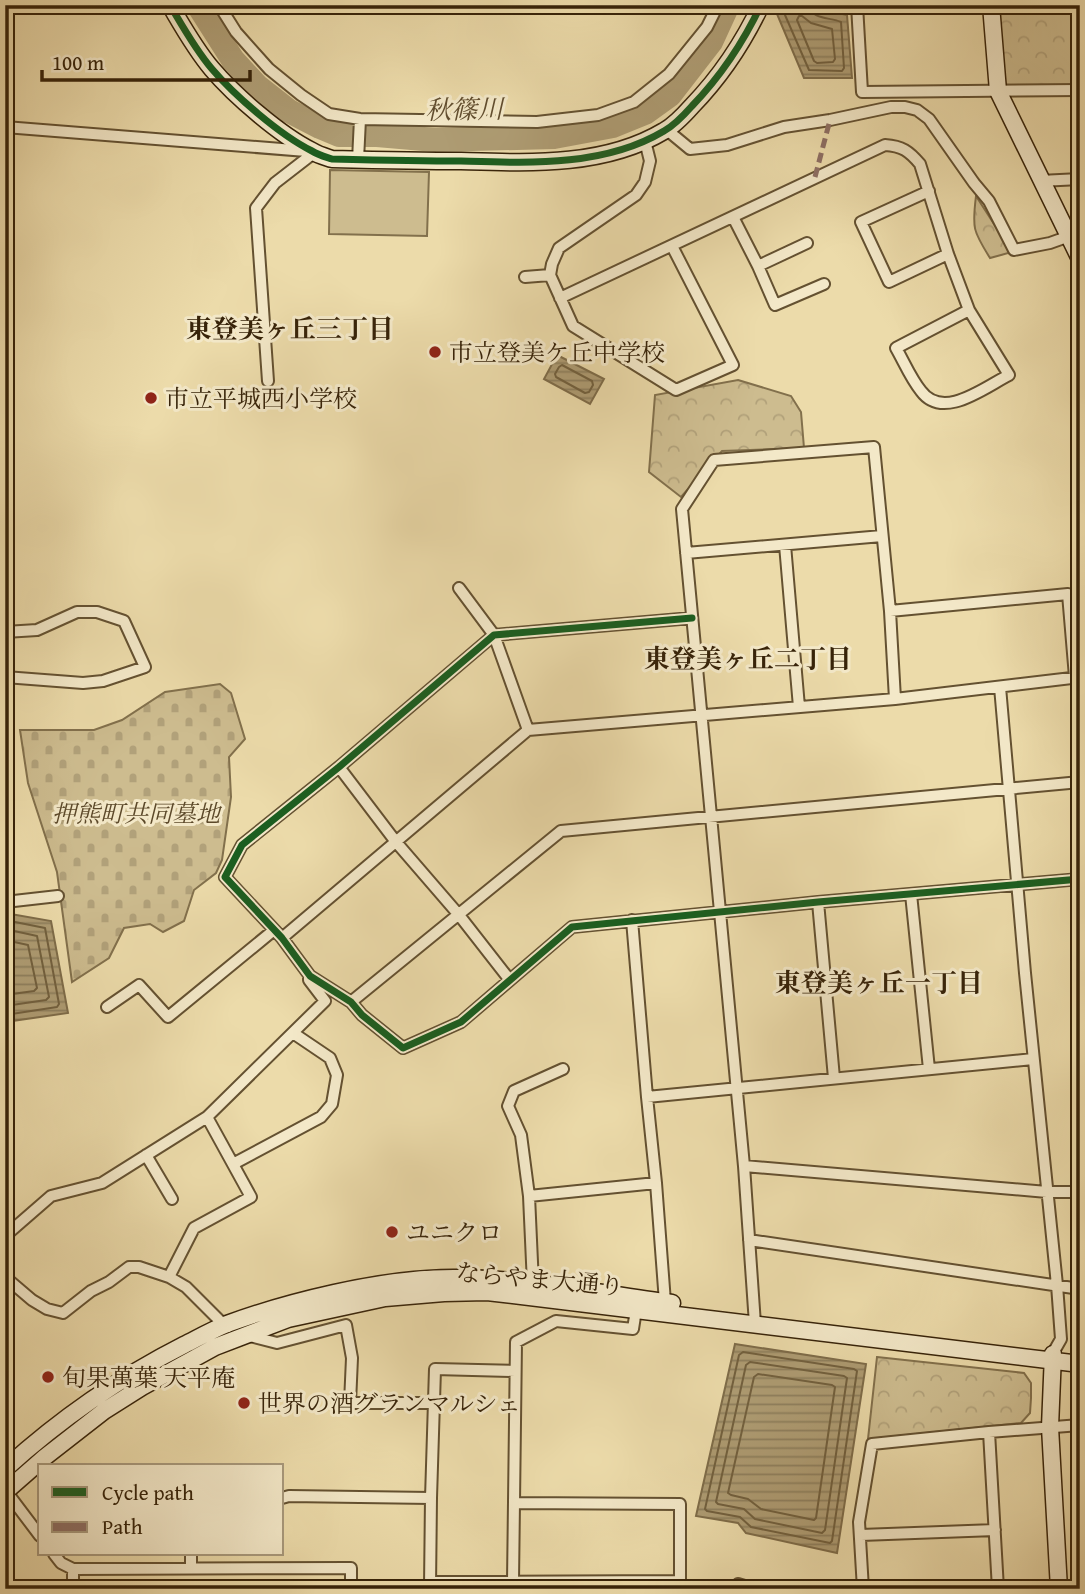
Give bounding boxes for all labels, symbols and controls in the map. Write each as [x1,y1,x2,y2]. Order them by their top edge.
scale bar [42,38,250,82]
text: 100 m [52,47,104,78]
water label: 秋篠川 [425,89,506,129]
district label: 東登美ヶ丘三丁目 [186,309,394,348]
place label: 市立登美ケ丘中学校 [449,335,665,370]
marker: 市立登美ケ丘中学校 [427,344,443,360]
place label: 市立平城西小学校 [165,381,357,416]
marker: 市立平城西小学校 [143,390,159,406]
district label: 東登美ヶ丘二丁目 [644,639,852,678]
park label: 押熊町共同墓地 [52,796,223,831]
district label: 東登美ヶ丘一丁目 [775,963,983,1002]
place label: ユニクロ [406,1215,502,1250]
marker: ユニクロ [384,1224,400,1240]
street label: ならやま大通り [455,1254,625,1304]
place label: 旬果萬葉 天平庵 [62,1360,235,1395]
marker: 旬果萬葉 天平庵 [40,1369,56,1385]
place label: 世界の酒グランマルシェ [258,1386,521,1421]
marker: 世界の酒グランマルシェ [236,1395,252,1411]
legend [38,1464,284,1556]
text: Cycle path [102,1477,194,1508]
text: Path [102,1511,143,1542]

